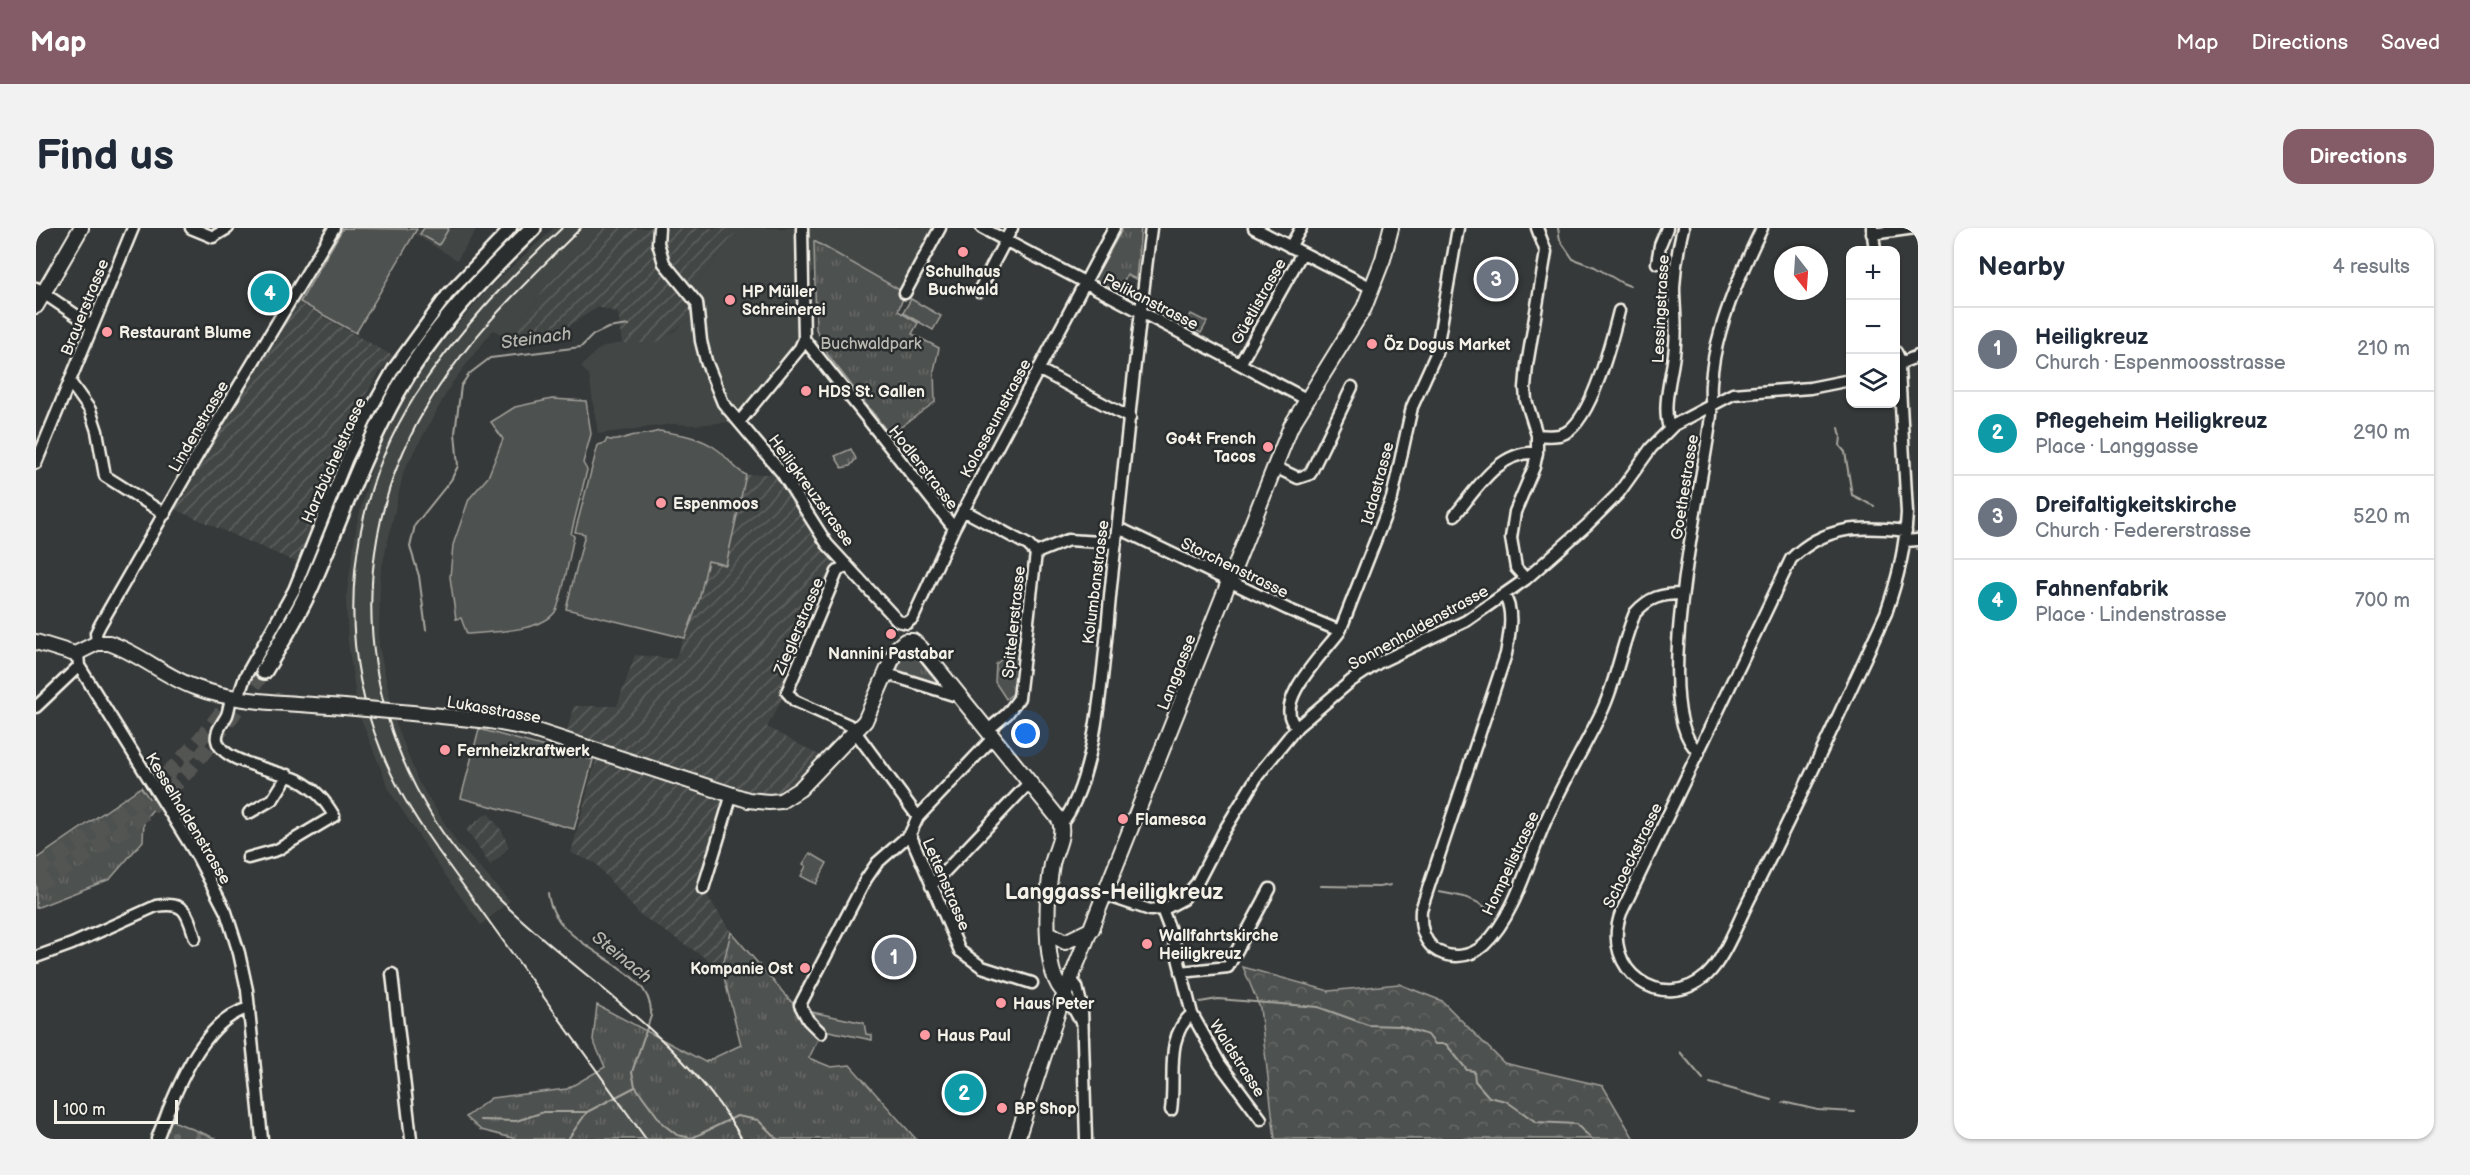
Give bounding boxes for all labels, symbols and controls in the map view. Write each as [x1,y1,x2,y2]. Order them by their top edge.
text: Map [30,26,86,59]
text: Map [2176,30,2219,55]
text: Directions [2252,30,2348,55]
text: Saved [2381,30,2440,55]
button: Directions [2283,129,2434,184]
text: Find us [36,131,174,182]
marker: Schulhaus Buchwald [956,245,970,259]
north arrow [1774,246,1828,300]
map controls [1846,246,1900,408]
button: + [1846,246,1900,300]
text: Nearby [1978,252,2065,283]
street label: Lessingstrasse [1649,254,1674,364]
street label: Güetlistrasse [1228,255,1291,348]
text: 4 results [2332,255,2410,279]
street label: Brauerstrasse [57,256,114,359]
pin: 3 [1476,256,1516,302]
place label: Schulhaus Buchwald [926,263,1001,300]
pin: 4 [250,270,290,316]
street label: Pelikanstrasse [1099,270,1202,335]
place label: HP Müller Schreinerei [742,283,826,320]
marker: HP Müller Schreinerei [723,293,737,307]
button: − [1846,300,1900,354]
water label: Steinach [500,323,573,354]
place label: Restaurant Blume [119,324,251,343]
text: Heiligkreuz [2035,324,2148,351]
marker: Restaurant Blume [100,325,114,339]
place label: Öz Dogus Market [1384,334,1511,355]
park label: Buchwaldpark [820,335,922,354]
marker: Öz Dogus Market [1365,337,1379,351]
text: 1 [1993,337,2002,361]
text: 210 m [2357,337,2410,361]
text: Church · Espenmoosstrasse [2035,351,2286,375]
button: layers [1846,354,1900,408]
street label: Kolosseumstrasse [957,356,1036,481]
street label: Lindenstrasse [165,377,233,476]
place label: HDS St. Gallen [818,383,925,402]
marker: HDS St. Gallen [799,384,813,398]
street label: Harzbüchelstrasse [298,394,371,526]
text: Pflegeheim Heiligkreuz [2035,408,2267,435]
text: 2 [1992,421,2003,445]
text: 290 m [2353,421,2410,445]
street label: Hodlerstrasse [884,422,962,514]
place label: Go4t French Tacos [1166,430,1256,467]
street label: Heiligkreuzstrasse [764,431,858,551]
street label: Goethestrasse [1668,433,1703,541]
text: Place · Langgasse [2035,435,2198,459]
street label: Iddastrasse [1358,439,1399,527]
marker: Go4t French Tacos [1261,440,1275,454]
text: Dreifaltigkeitskirche [2035,492,2237,519]
place label: Espenmoos [673,495,758,514]
marker: Espenmoos [654,496,668,510]
text: 3 [1992,505,2003,529]
text: 520 m [2353,505,2410,529]
street label: Kolumbanstrasse [1079,519,1114,645]
text: Church · Federerstrasse [2035,519,2251,543]
street label: Storchenstrasse [1178,534,1292,603]
street label: Spittelerstrasse [999,565,1030,679]
street label: Zieglerstrasse [770,575,829,679]
text: Fahnenfabrik [2035,576,2168,603]
street label: Sonnenhaldenstrasse [1345,582,1492,675]
text: 4 [1992,589,2003,613]
text: 700 m [2355,589,2410,613]
text: Place · Lindenstrasse [2035,603,2227,627]
marker: Nannini Pastabar [884,627,898,641]
street label: Langgasse [1154,631,1201,713]
place label: Nannini Pastabar [828,645,954,664]
street label: Lukasstrasse [445,693,543,728]
your location [1011,719,1040,748]
place label: Fernheizkraftwerk [457,742,590,761]
marker: Fernheizkraftwerk [438,743,452,757]
street label: Kesselhaldenstrasse [141,749,235,888]
street label: Schoeckstrasse [1600,800,1667,911]
street label: Hompelistrasse [1479,808,1544,919]
place label: Flamesca [1135,811,1207,830]
marker: Flamesca [1116,812,1130,826]
street label: Lettenstrasse [918,835,974,934]
district label: Langgass-Heiligkreuz [1005,879,1224,906]
water label: Steinach [588,927,656,988]
place label: Wallfahrtskirche Heiligkreuz [1159,927,1278,964]
pin: 1 [874,934,914,980]
marker: Wallfahrtskirche Heiligkreuz [1140,937,1154,951]
place label: Kompanie Ost [690,960,794,979]
marker: Kompanie Ost [798,961,812,975]
place label: Haus Peter [1013,995,1095,1014]
marker: Haus Peter [994,996,1008,1010]
street label: Waldstrasse [1205,1017,1269,1101]
place label: Haus Paul [937,1027,1011,1046]
marker: Haus Paul [918,1028,932,1042]
pin: 2 [944,1070,984,1116]
scale bar [54,1097,178,1124]
place label: BP Shop [1014,1100,1076,1119]
text: 100 m [63,1101,106,1120]
marker: BP Shop [995,1101,1009,1115]

